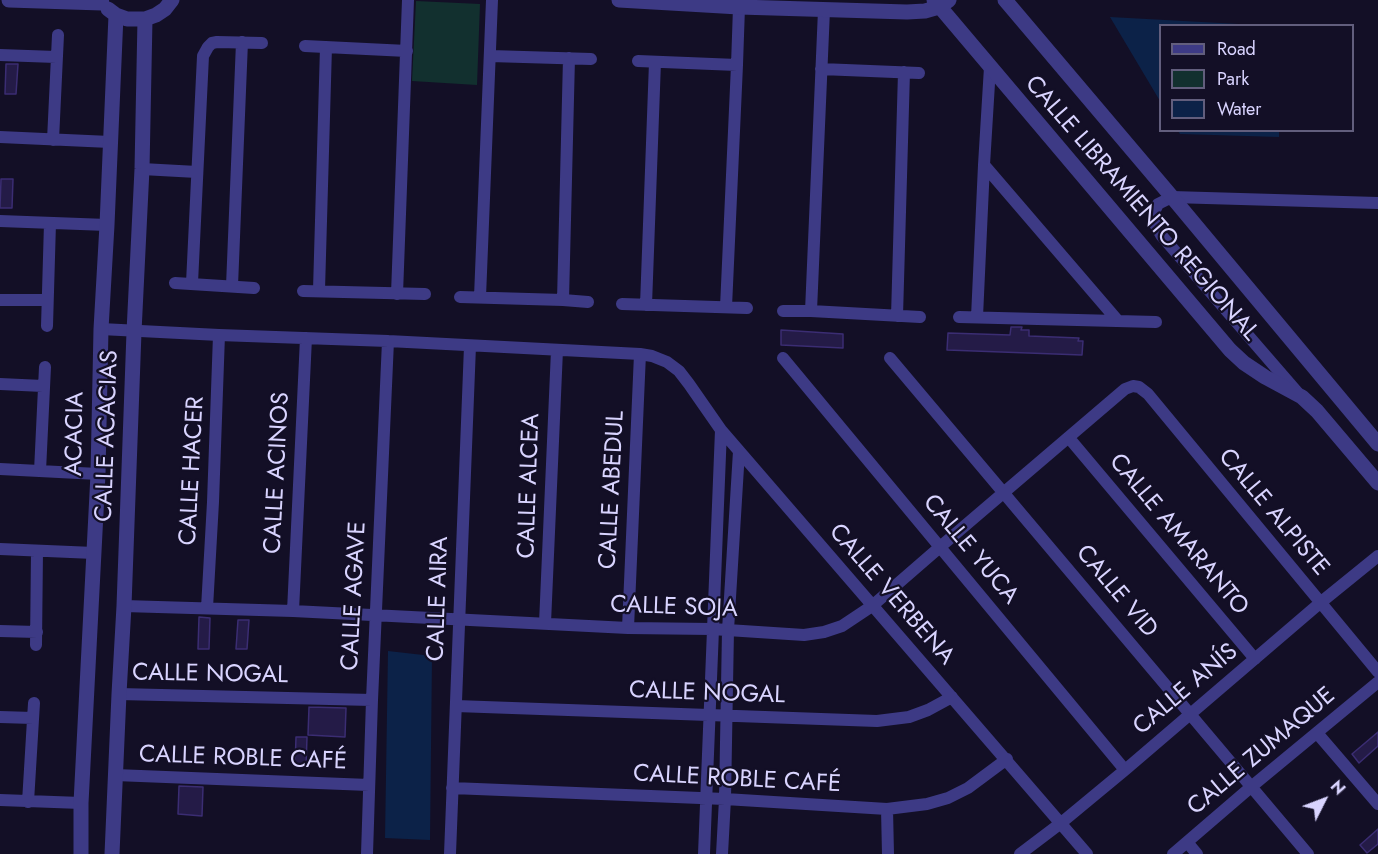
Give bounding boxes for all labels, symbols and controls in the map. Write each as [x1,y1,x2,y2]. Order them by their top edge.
legend [1159,24,1354,132]
text: Road [1217,36,1256,62]
text: Park [1217,66,1249,92]
street label: CALLE LIBRAMIENTO REGIONAL [1018,71,1264,347]
text: Water [1217,96,1261,122]
street label: CALLE ACACIAS [91,350,125,522]
street label: CALLE ACINOS [259,391,297,555]
street label: ACACIA [61,392,91,476]
street label: CALLE HACER [175,396,211,546]
street label: CALLE ABEDUL [594,410,632,570]
street label: CALLE ALCEA [513,413,547,559]
street label: CALLE ALPISTE [1211,444,1335,582]
street label: CALLE AMARANTO [1102,448,1254,622]
street label: CALLE YUCA [916,489,1024,611]
street label: CALLE VERBENA [822,519,960,671]
street label: CALLE AGAVE [337,521,373,671]
street label: CALLE AIRA [422,536,456,662]
street label: CALLE VID [1069,540,1163,644]
street label: CALLE SOJA [610,591,738,625]
street label: CALLE ANÍS [1128,638,1244,742]
street label: CALLE NOGAL [132,659,288,691]
street label: CALLE NOGAL [629,677,785,711]
street label: CALLE ZUMAQUE [1182,682,1342,822]
street label: CALLE ROBLE CAFÉ [139,741,347,777]
street label: CALLE ROBLE CAFÉ [632,760,842,800]
north arrow [1294,770,1354,830]
text: N [1325,775,1351,800]

